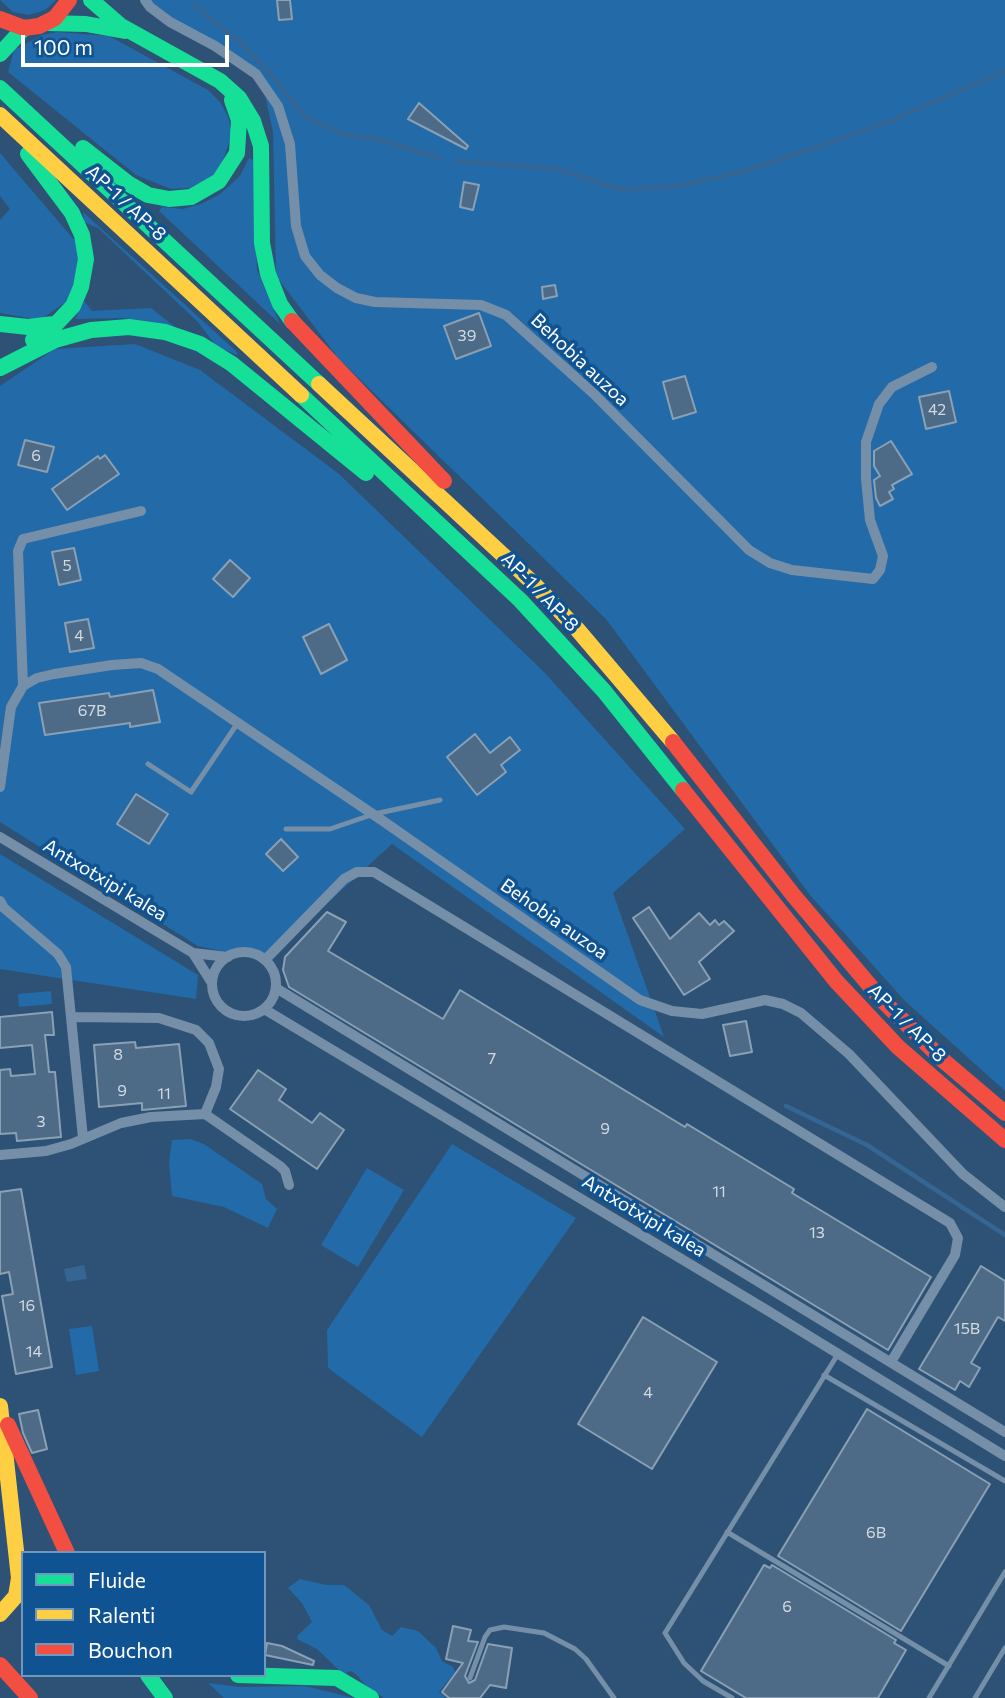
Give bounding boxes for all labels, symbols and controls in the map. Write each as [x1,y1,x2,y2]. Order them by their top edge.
scale bar [24,21,233,65]
text: 100 m [34,34,93,59]
street label: AP-1 / AP-8 [81,160,171,246]
street label: Behobia auzoa [526,309,634,411]
house number: 39 [458,326,476,346]
house number: 42 [928,400,946,420]
house number: 6 [31,446,41,466]
street label: AP-1 / AP-8 [497,548,583,636]
house number: 5 [62,556,72,576]
house number: 4 [74,626,84,646]
house number: 67B [78,701,106,721]
street label: Antxotxipi kalea [39,834,171,926]
street label: Behobia auzoa [496,874,612,964]
street label: AP-1 / AP-8 [863,979,951,1067]
house number: 8 [113,1045,123,1065]
house number: 7 [488,1049,496,1069]
house number: 9 [117,1081,127,1101]
house number: 11 [157,1084,171,1104]
house number: 3 [36,1112,46,1132]
house number: 9 [600,1119,610,1139]
street label: Antxotxipi kalea [578,1170,710,1262]
house number: 11 [712,1182,726,1202]
house number: 13 [809,1223,825,1243]
house number: 16 [19,1296,35,1316]
house number: 15B [954,1319,980,1339]
house number: 14 [26,1342,42,1362]
house number: 4 [643,1383,653,1403]
house number: 6B [866,1523,886,1543]
legend [21,1551,266,1677]
text: Fluide [88,1567,146,1592]
house number: 6 [782,1597,792,1617]
text: Ralenti [88,1602,155,1627]
text: Bouchon [88,1637,173,1662]

